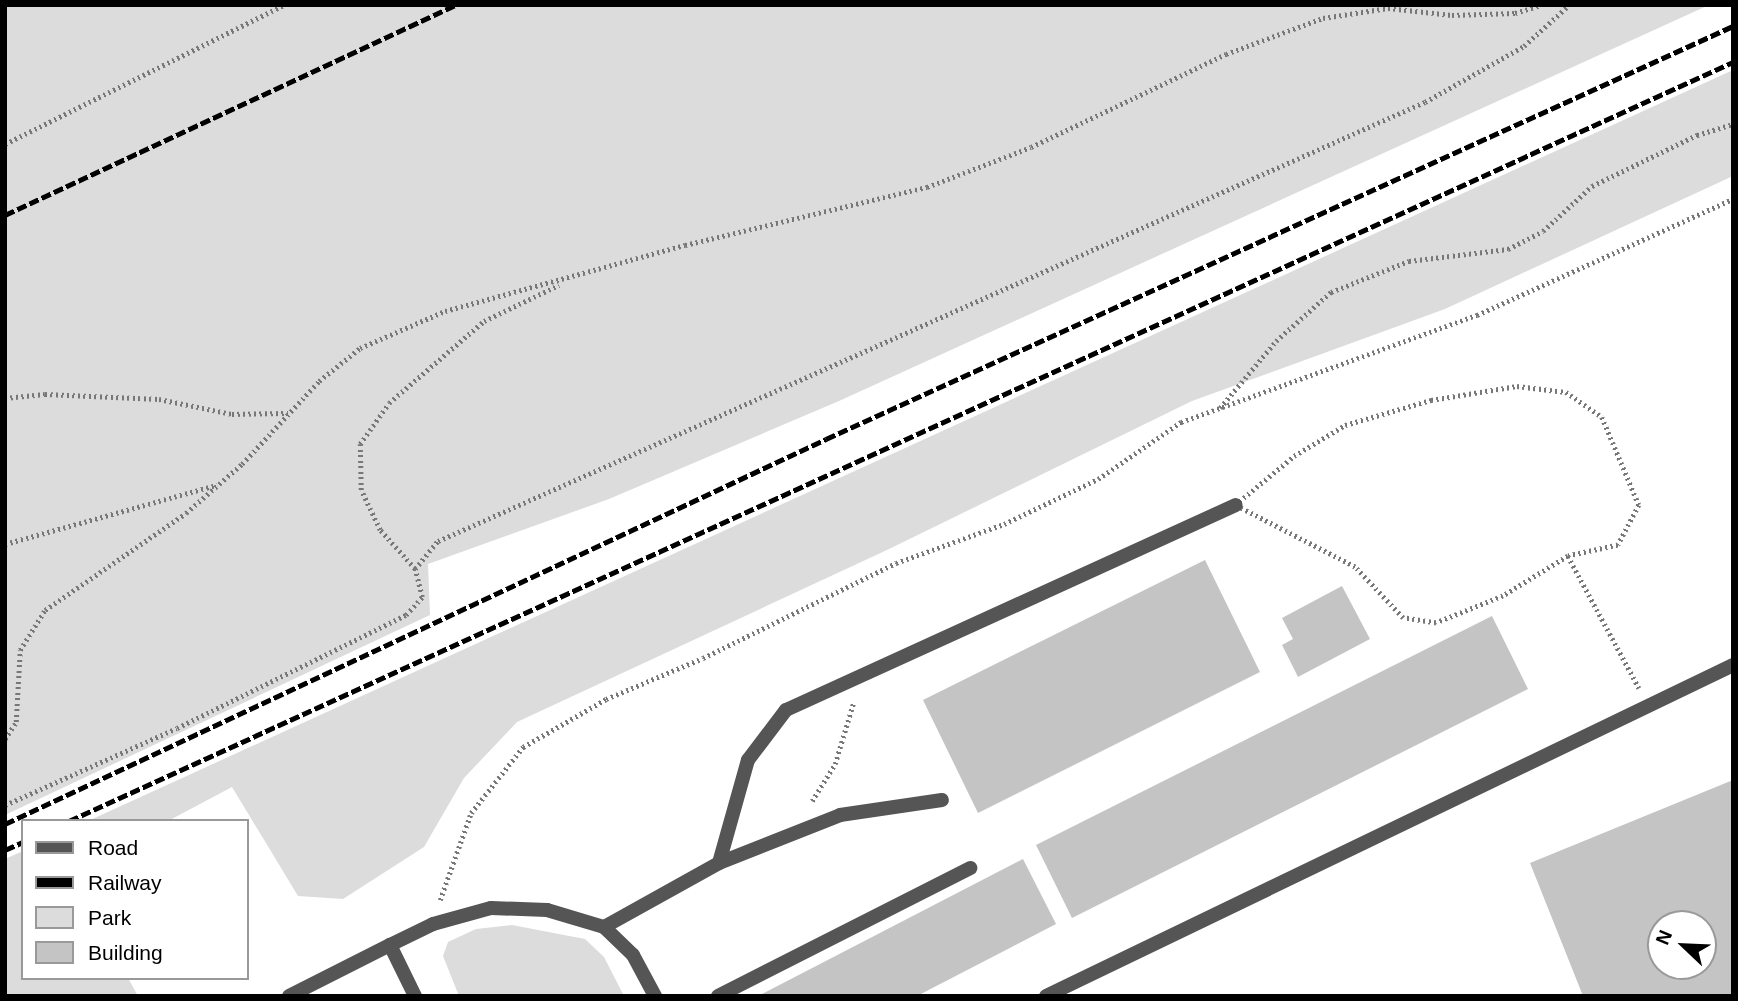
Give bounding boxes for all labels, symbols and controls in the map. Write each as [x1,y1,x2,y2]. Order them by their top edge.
legend [21,819,248,980]
text: Road [88,836,138,859]
text: Railway [88,871,162,894]
text: Park [88,906,131,929]
north arrow [1647,910,1717,980]
text: N [1652,927,1676,948]
text: Building [88,941,163,964]

